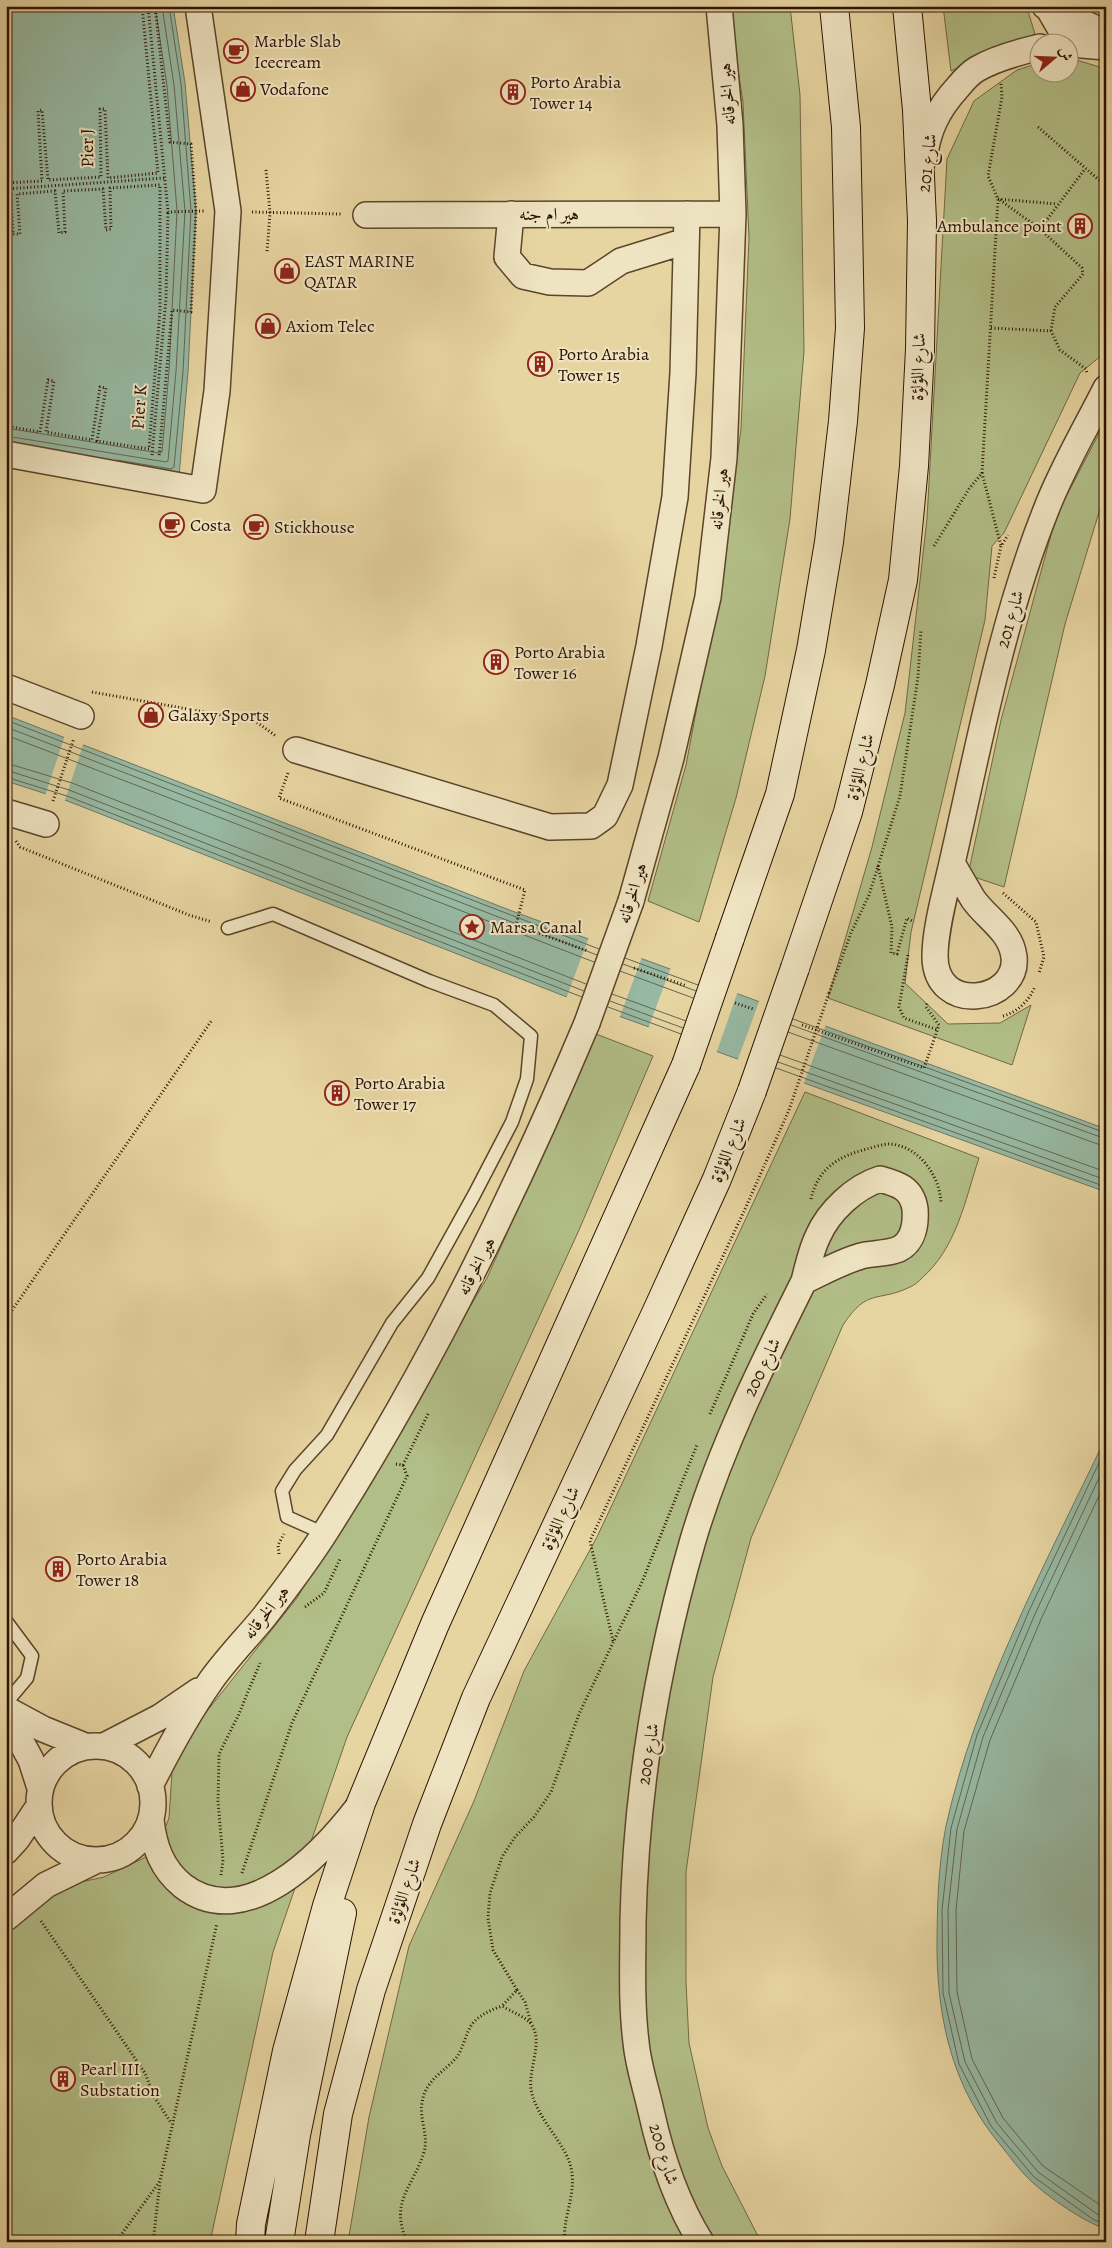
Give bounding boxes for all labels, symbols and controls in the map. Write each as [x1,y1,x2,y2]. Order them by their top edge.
place label: Marble Slab Icecream [254,29,341,74]
north arrow [1030,32,1080,82]
cafe icon: Marble Slab Icecream [223,38,249,64]
text: ش [1055,44,1077,64]
street label: هير الخرقانه [713,62,741,126]
place label: Porto Arabia Tower 14 [530,70,622,115]
shop icon: Vodafone [230,76,256,102]
place label: Vodafone [259,77,329,101]
building icon: Porto Arabia Tower 14 [500,79,526,105]
street label: Pier J [75,128,99,168]
street label: شارع 201 [911,132,945,194]
street label: هير ام جنه [519,202,579,230]
building icon: Ambulance point [1067,213,1093,239]
place label: Ambulance point [936,214,1062,238]
place label: EAST MARINE QATAR [304,249,415,294]
shop icon: EAST MARINE QATAR [274,258,300,284]
shop icon: Axiom Telec [255,313,281,339]
place label: Axiom Telec [285,314,375,338]
street label: شارع اللؤلؤة [905,333,934,402]
place label: Porto Arabia Tower 15 [558,342,650,387]
building icon: Porto Arabia Tower 15 [527,351,553,377]
street label: Pier K [125,383,153,430]
street label: هير الخرقانه [704,467,734,531]
cafe icon: Costa [159,512,185,538]
place label: Costa [190,513,232,537]
cafe icon: Stickhouse [243,514,269,540]
place label: Stickhouse [274,515,355,539]
street label: شارع 201 [990,587,1033,652]
place label: Porto Arabia Tower 16 [514,640,606,685]
building icon: Porto Arabia Tower 16 [483,649,509,675]
shop icon: Galaxy Sports [138,702,164,728]
place label: Galaxy Sports [168,703,269,727]
street label: شارع اللؤلؤة [840,731,883,804]
street label: هير الخرقانه [611,860,653,926]
place icon: Marsa Canal [459,914,485,940]
place label: Marsa Canal [490,915,582,939]
place label: Porto Arabia Tower 17 [354,1071,446,1116]
building icon: Porto Arabia Tower 17 [324,1080,350,1106]
street label: شارع اللؤلؤة [704,1114,755,1187]
street label: هير الخرقانه [451,1233,501,1299]
street label: شارع 200 [738,1334,789,1402]
street label: شارع اللؤلؤة [535,1482,588,1555]
place label: Porto Arabia Tower 18 [76,1547,168,1592]
building icon: Porto Arabia Tower 18 [45,1556,71,1582]
street label: هير الخرقانه [237,1580,295,1644]
street label: شارع 200 [631,1721,668,1787]
street label: شارع اللؤلؤة [382,1855,429,1928]
place label: Pearl III Substation [80,2057,160,2102]
building icon: Pearl III Substation [50,2066,76,2092]
street label: شارع 200 [641,2121,685,2188]

